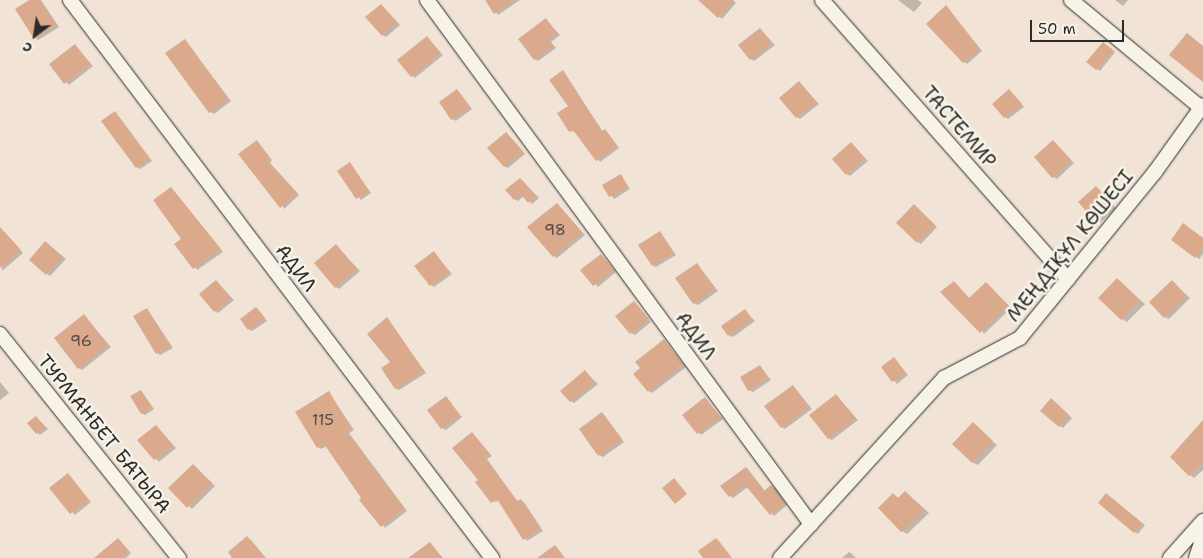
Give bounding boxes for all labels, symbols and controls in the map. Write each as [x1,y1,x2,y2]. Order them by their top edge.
north arrow [10,10,60,60]
scale bar [1033,10,1127,42]
text: 50 m [1038,19,1076,39]
text: С [19,38,36,58]
street label: ТАСТЕМИР [917,81,1001,173]
street label: МЕҢДІҚҰЛ КӨШЕСІ [1002,166,1138,326]
house number: 98 [544,220,566,240]
street label: АДИЛ [271,240,321,296]
street label: АДИЛ [671,307,721,365]
house number: 96 [70,331,92,351]
street label: ТУРМАНБЕТ БАТЫРА [33,350,175,518]
house number: 115 [312,410,334,430]

